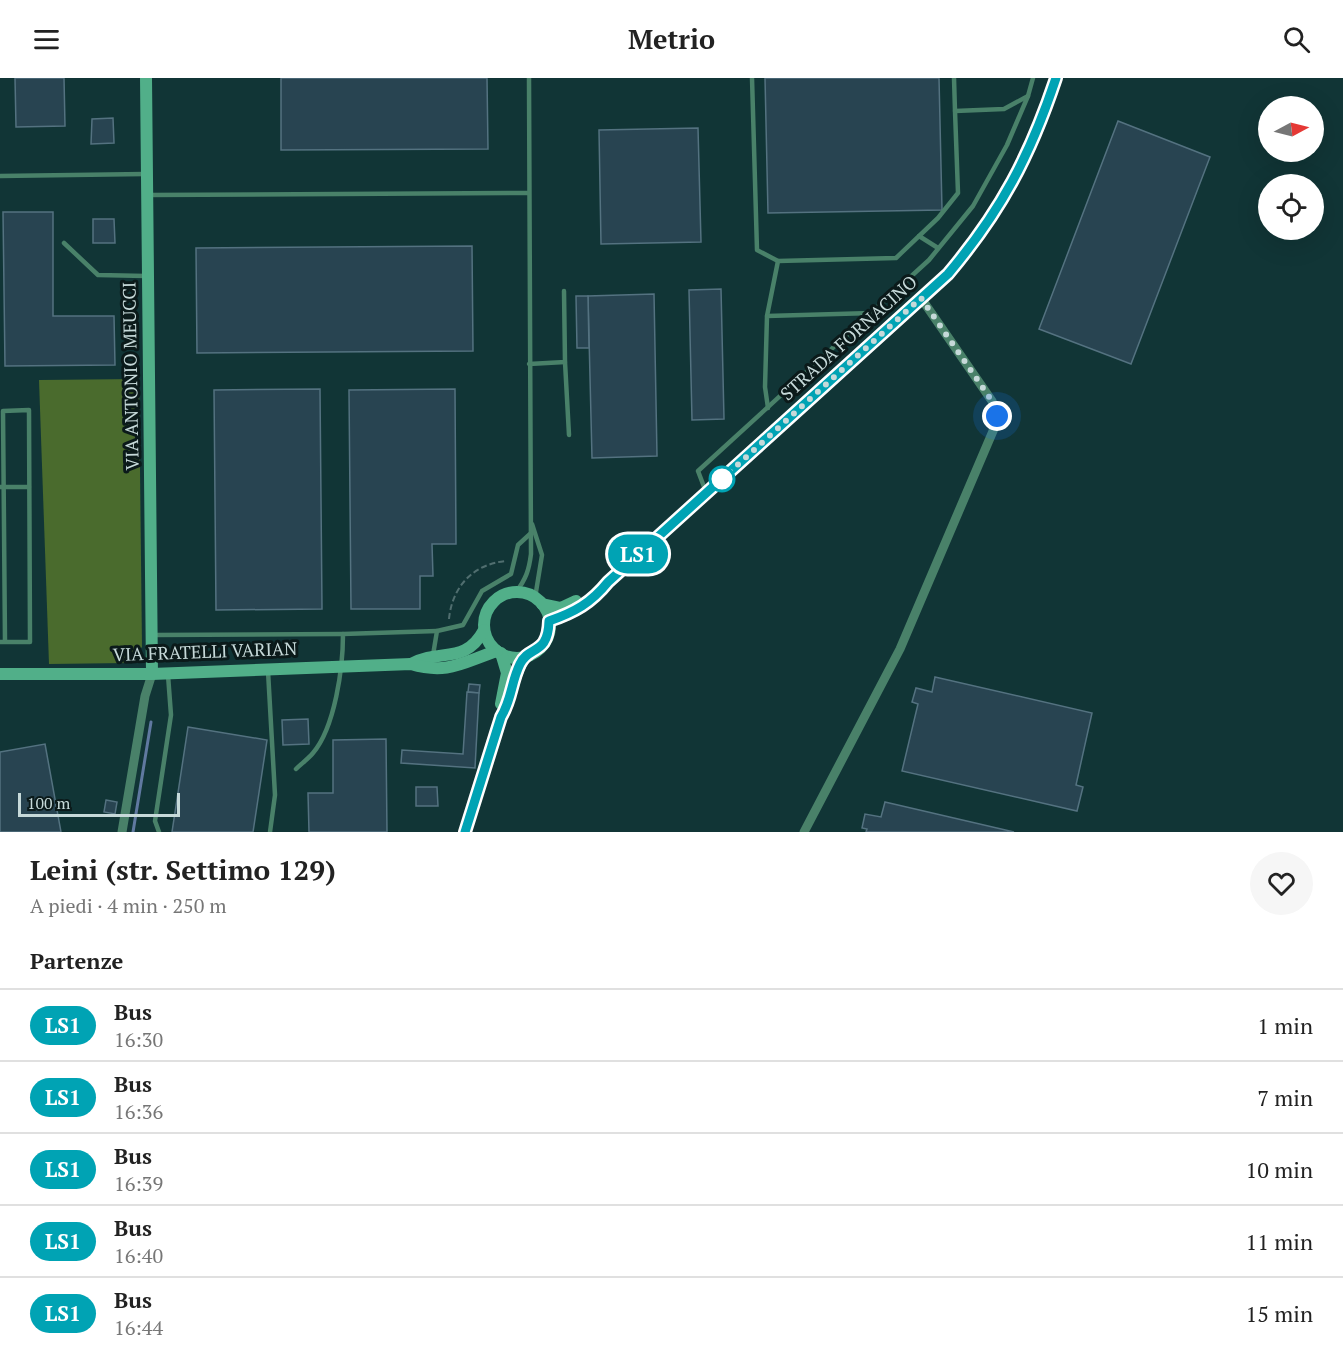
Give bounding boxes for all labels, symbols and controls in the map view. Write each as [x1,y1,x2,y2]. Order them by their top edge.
text: Metrio [628,21,715,57]
icon: menu [30,23,63,56]
icon: search [1280,23,1313,56]
north arrow [1258,96,1324,162]
map controls [1258,96,1324,240]
button: locate [1258,174,1324,240]
street label: STRADA FORNACINO [775,269,922,405]
street label: VIA ANTONIO MEUCCI [116,282,144,471]
your location [982,401,1012,431]
unlabelled marker [709,466,735,492]
line badge: LS1 [604,534,672,574]
text: LS1 [620,540,656,568]
street label: VIA FRATELLI VARIAN [112,636,298,666]
scale bar [18,790,180,818]
text: 100 m [27,792,70,814]
text: Leini (str. Settimo 129) [30,851,336,888]
button: heart [1250,852,1313,915]
text: A piedi · 4 min · 250 m [30,892,226,919]
text: Partenze [30,946,123,975]
text: Bus [114,997,152,1026]
text: LS1 [45,1011,81,1039]
text: 1 min [1257,1011,1313,1040]
text: 16:30 [114,1026,163,1053]
text: Bus [114,1069,152,1098]
text: LS1 [45,1083,81,1111]
text: 7 min [1257,1083,1313,1112]
text: 16:36 [114,1098,163,1125]
text: Bus [114,1141,152,1170]
text: LS1 [45,1155,81,1183]
text: 10 min [1246,1155,1313,1184]
text: 16:39 [114,1170,163,1197]
text: Bus [114,1213,152,1242]
text: LS1 [45,1227,81,1255]
text: 11 min [1246,1227,1313,1256]
text: 16:40 [114,1242,163,1269]
text: Bus [114,1285,152,1314]
text: LS1 [45,1299,81,1327]
text: 15 min [1246,1299,1313,1328]
text: 16:44 [114,1314,163,1341]

